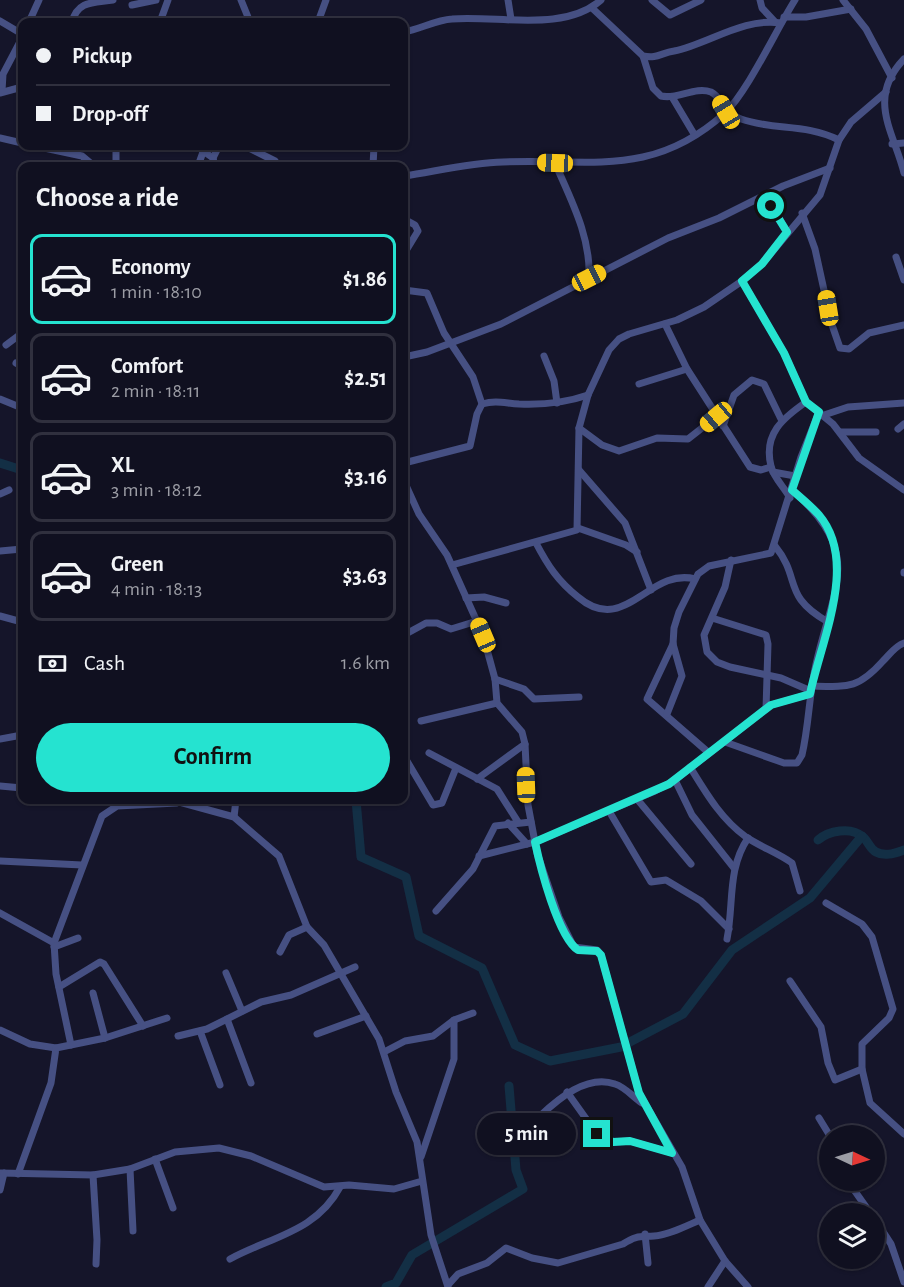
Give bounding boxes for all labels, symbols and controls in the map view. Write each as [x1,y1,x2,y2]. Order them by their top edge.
text: Pickup [72,45,132,67]
car [709,92,743,132]
text: Drop-off [72,103,148,125]
car [537,153,573,173]
text: Choose a ride [36,184,179,211]
route start [757,192,784,219]
icon: car [39,252,93,306]
text: Economy [111,256,191,278]
car [569,262,609,294]
text: $1.86 [343,268,387,290]
text: 1 min · 18:10 [111,282,202,302]
car [816,289,840,327]
icon: car [39,351,93,405]
text: Comfort [111,355,183,377]
text: $2.51 [344,367,387,389]
text: 2 min · 18:11 [111,381,200,401]
car [696,399,736,435]
icon: car [39,450,93,504]
text: XL [111,454,134,476]
text: $3.16 [344,466,387,488]
text: 3 min · 18:12 [111,480,202,500]
icon: car [39,549,93,603]
text: Green [111,553,164,575]
text: $3.63 [342,565,387,587]
text: 4 min · 18:13 [111,579,202,599]
car [468,615,498,655]
icon: cash [36,647,69,680]
text: Cash [84,652,125,674]
text: 1.6 km [341,653,390,673]
button: Confirm [36,723,390,792]
car [516,767,536,803]
callout: 5 min [477,1113,576,1155]
route end [583,1120,610,1147]
text: 5 min [505,1124,548,1144]
north arrow [819,1125,885,1191]
map controls [819,1125,885,1269]
button: layers [819,1203,885,1269]

